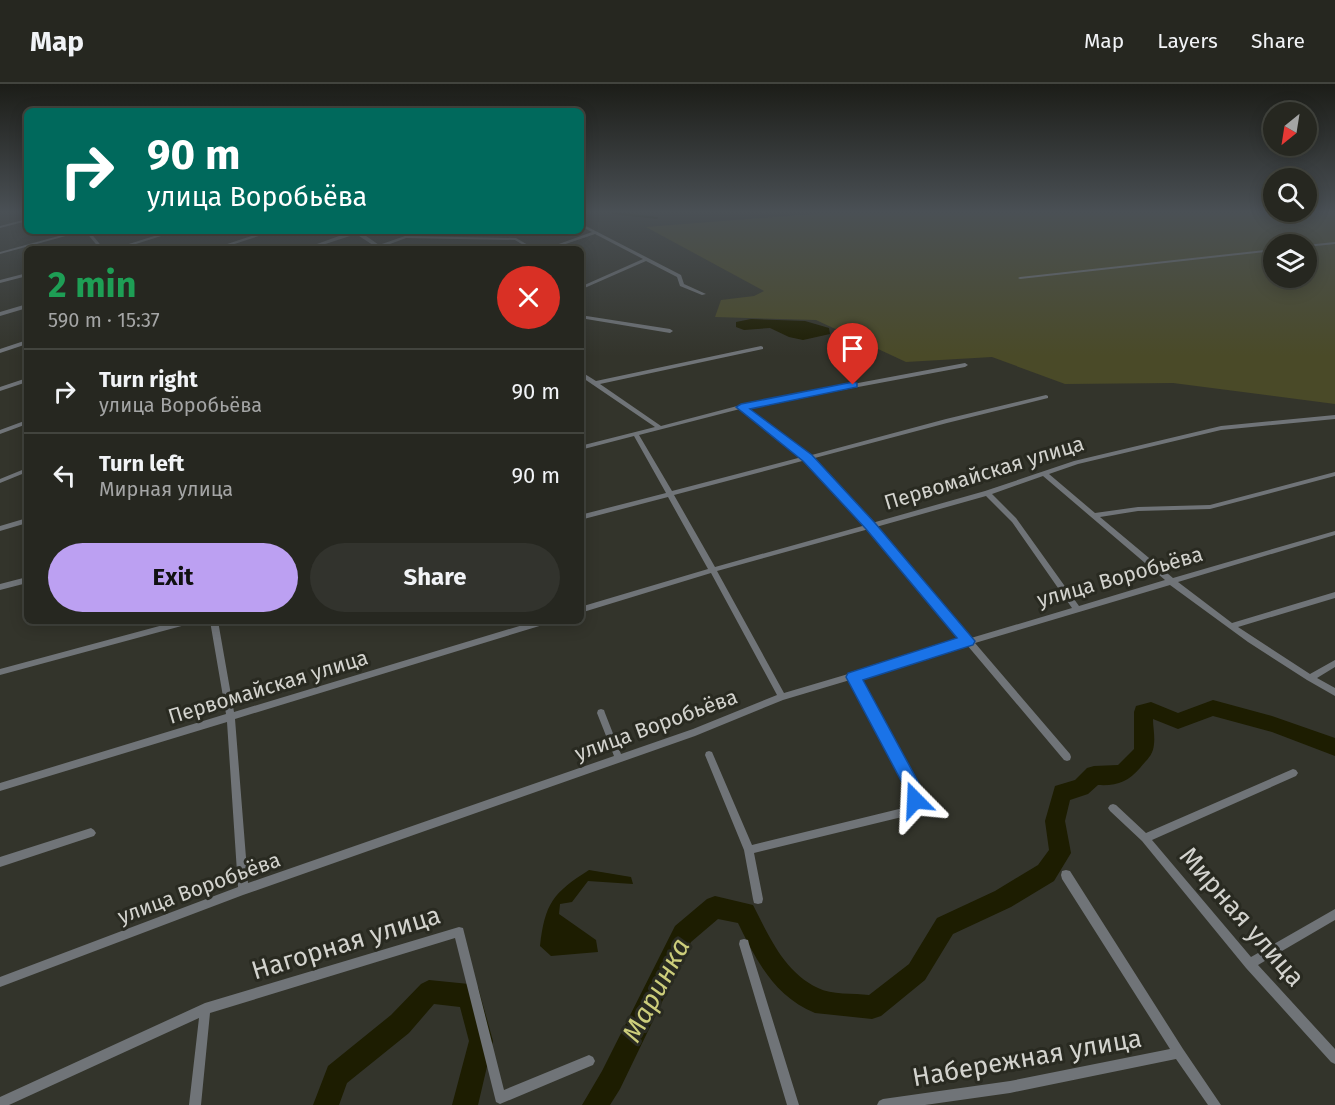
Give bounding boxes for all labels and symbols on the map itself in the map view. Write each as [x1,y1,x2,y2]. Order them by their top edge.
north arrow [1263,102,1317,156]
pin [827,323,878,385]
street label: Первомайская улица [881,430,1087,516]
street label: улица Воробьёва [1034,541,1206,613]
street label: Первомайская улица [165,644,371,730]
street label: улица Воробьёва [571,683,741,767]
position arrow [883,768,947,832]
street label: Мирная улица [1173,841,1311,993]
street label: улица Воробьёва [114,846,284,930]
street label: Нагорная улица [248,899,444,987]
water label: Маринка [615,933,697,1047]
street label: Набережная улица [910,1023,1144,1093]

